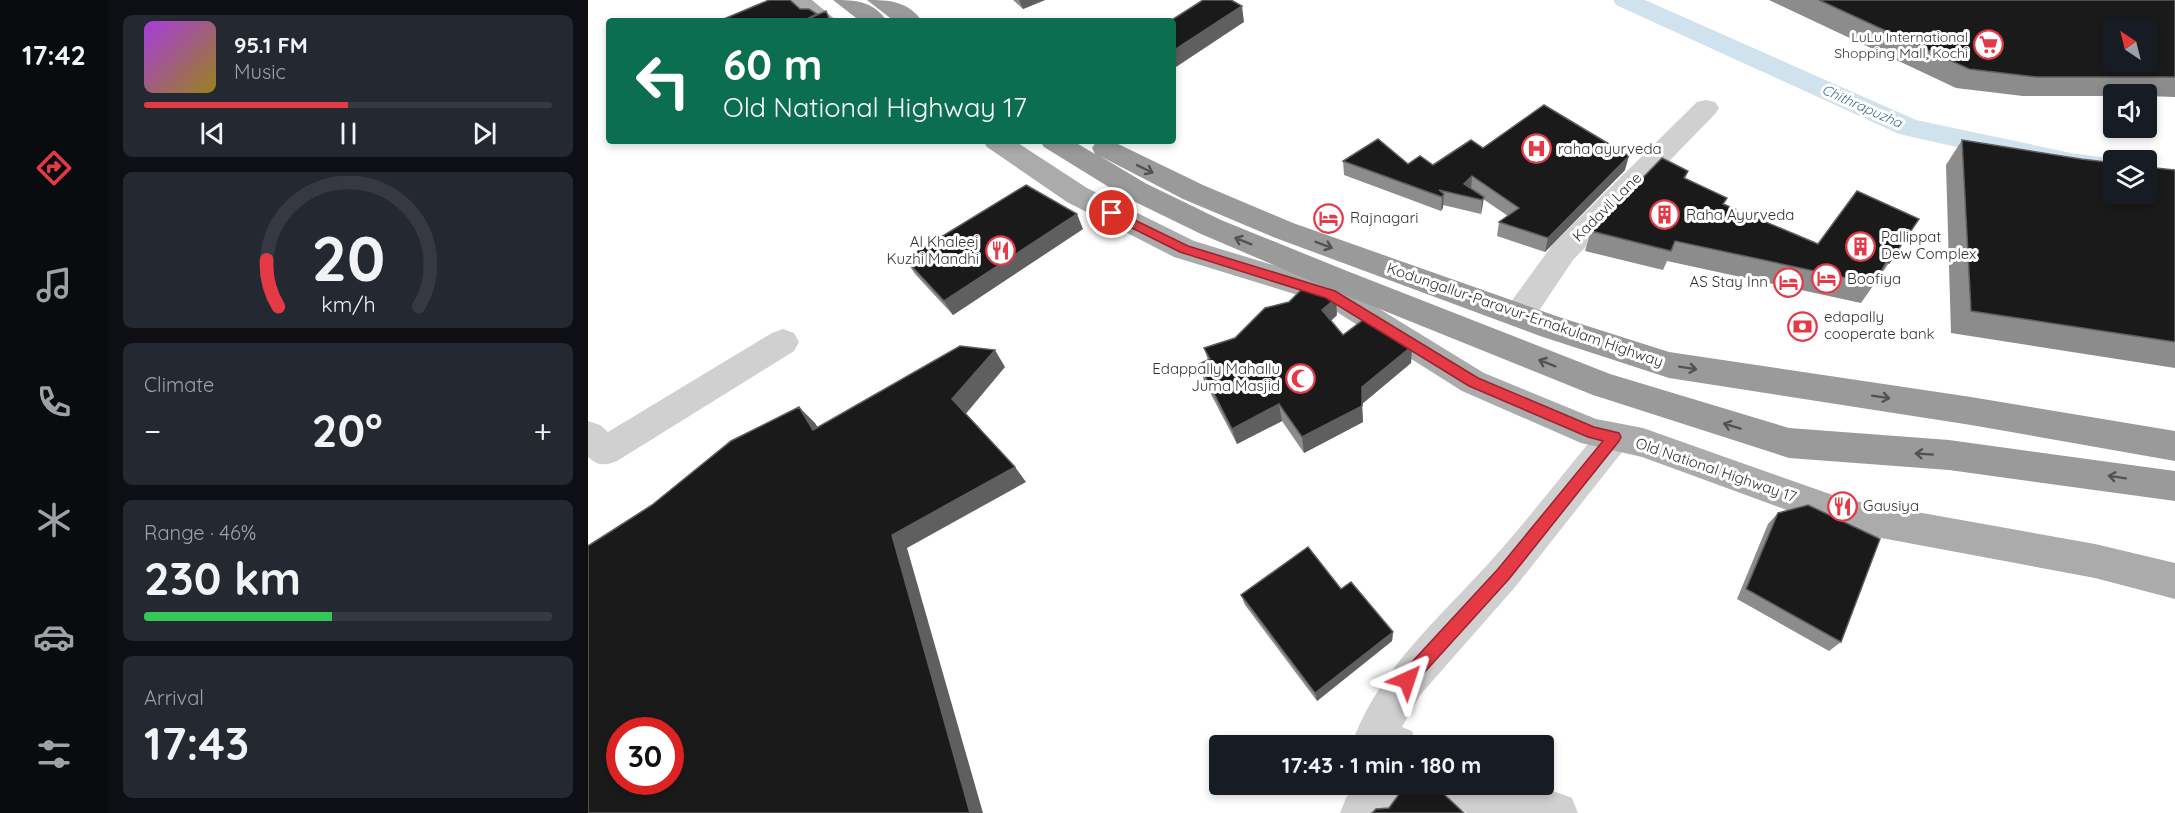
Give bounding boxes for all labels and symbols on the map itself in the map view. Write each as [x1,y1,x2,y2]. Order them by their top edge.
north arrow [2103,18,2157,72]
place label: LuLu International Shopping Mall, Kochi [1834,28,1968,62]
supermarket icon: LuLu International Shopping Mall, Kochi [1973,29,2005,61]
water label: Chithrapuzha [1819,80,1906,132]
hospital icon: raha ayurveda [1521,133,1553,165]
place label: raha ayurveda [1558,139,1662,158]
one-way arrow [1135,163,1153,175]
street label: Kadavil Lane [1568,168,1645,245]
pin [1086,187,1137,238]
building icon: Raha Ayurveda [1649,199,1681,231]
hotel icon: Rajnagari [1313,202,1345,234]
place label: Raha Ayurveda [1686,205,1794,224]
place label: Rajnagari [1350,208,1418,227]
place label: Pallippat Dew Complex [1881,227,1976,263]
building icon: Pallippat Dew Complex [1844,230,1876,262]
place label: Al Khaleej Kuzhi Mandhi [887,232,979,268]
restaurant icon: Al Khaleej Kuzhi Mandhi [984,235,1016,267]
one-way arrow [1234,235,1253,246]
one-way arrow [1314,241,1333,252]
street label: Kodungallur-Paravur-Ernakulam Highway [1384,258,1666,371]
hotel icon: Boofiya [1810,263,1842,295]
hotel icon: AS Stay Inn [1773,266,1805,298]
place label: Boofiya [1847,269,1901,288]
place label: AS Stay Inn [1689,272,1768,291]
place label: edapally cooperate bank [1824,307,1935,343]
bank icon: edapally cooperate bank [1787,310,1819,342]
one-way arrow [1538,357,1557,368]
place label: Edappally Mahallu Juma Masjid [1152,359,1280,395]
mosque icon: Edappally Mahallu Juma Masjid [1285,362,1317,394]
one-way arrow [1677,362,1697,373]
one-way arrow [1870,391,1890,402]
one-way arrow [1723,420,1742,431]
street label: Old National Highway 17 [1633,433,1799,506]
one-way arrow [1914,448,1934,459]
one-way arrow [2108,472,2128,483]
restaurant icon: Gausiya [1826,490,1858,522]
place label: Gausiya [1863,496,1919,515]
position arrow [1375,648,1439,712]
speed limit sign: 30 [606,717,684,795]

